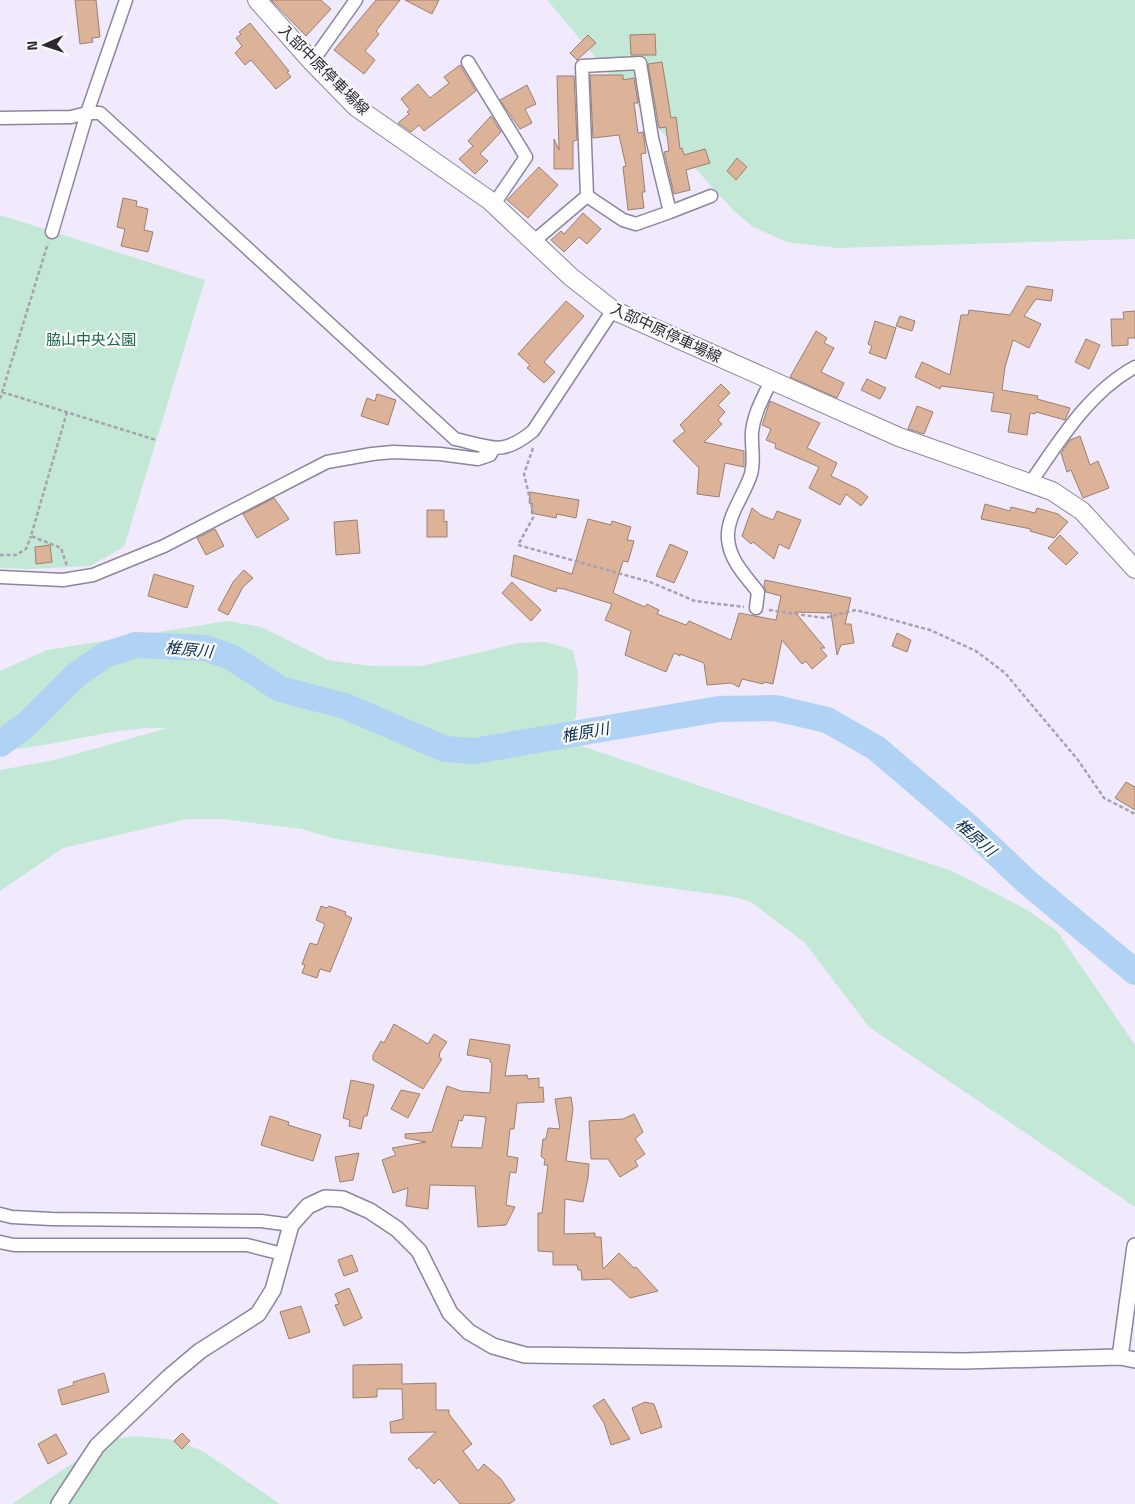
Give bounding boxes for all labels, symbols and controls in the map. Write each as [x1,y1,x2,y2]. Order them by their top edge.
street label: 入部中原停車場線 [274,19,375,120]
north arrow [20,20,70,70]
text: N [21,40,42,51]
street label: 入部中原停車場線 [607,297,725,368]
park label: 脇山中央公園 [46,328,136,351]
water label: 椎原川 [164,635,216,664]
water label: 椎原川 [559,716,613,748]
water label: 椎原川 [950,812,1003,863]

